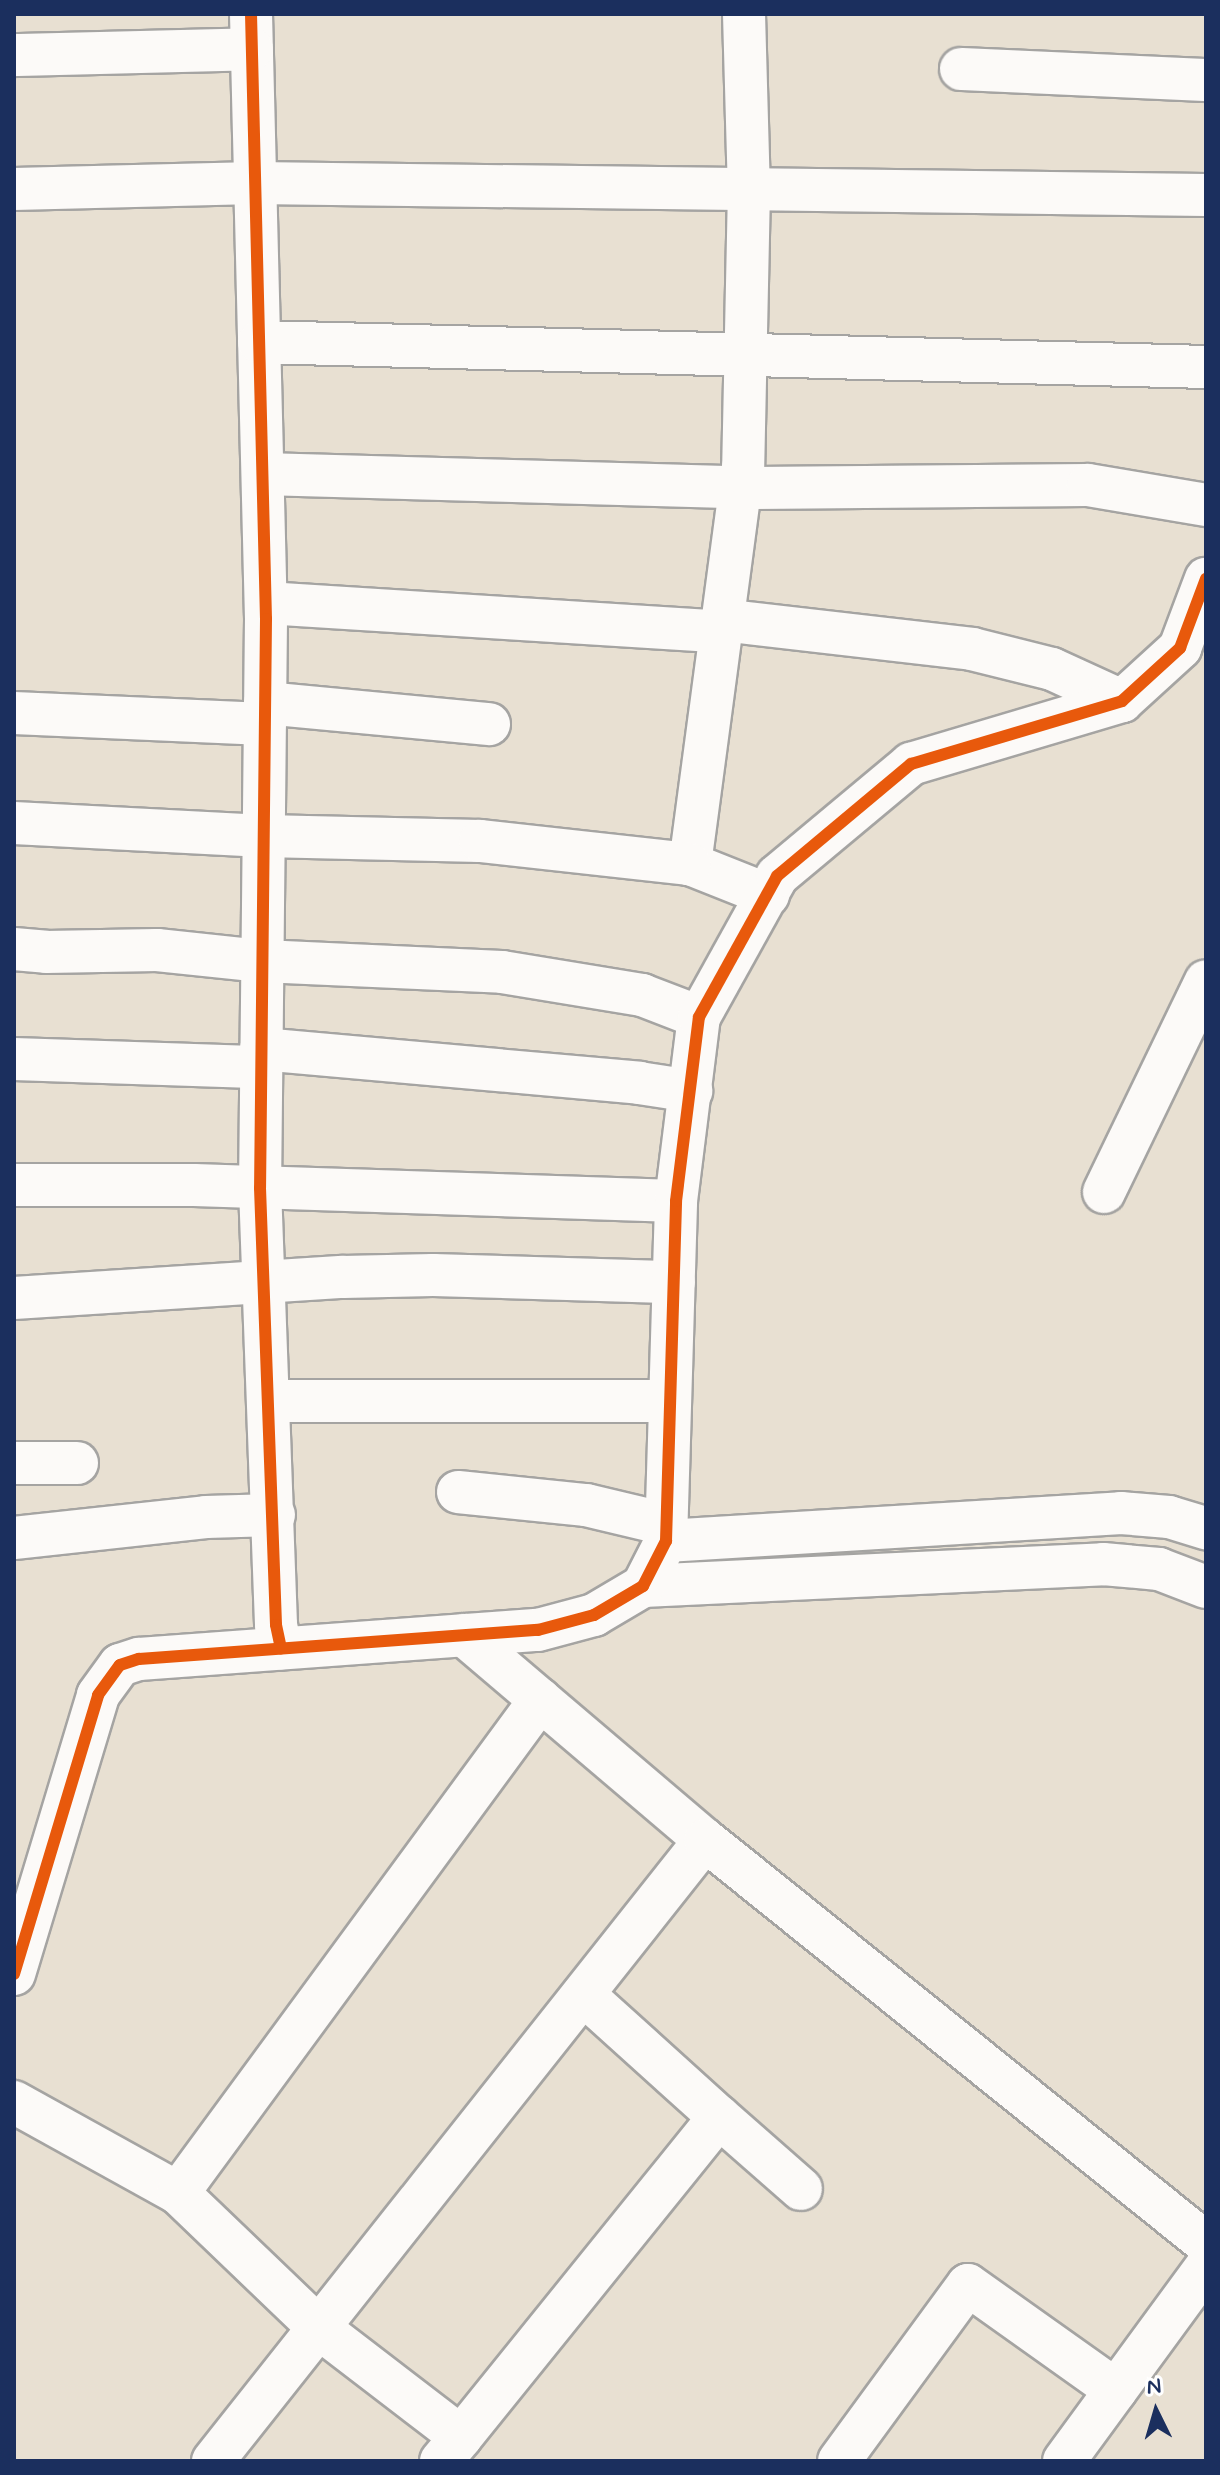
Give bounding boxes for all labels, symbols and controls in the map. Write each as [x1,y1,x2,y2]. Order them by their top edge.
north arrow [1116,2371,1196,2451]
text: N [1145,2373,1162,2402]

